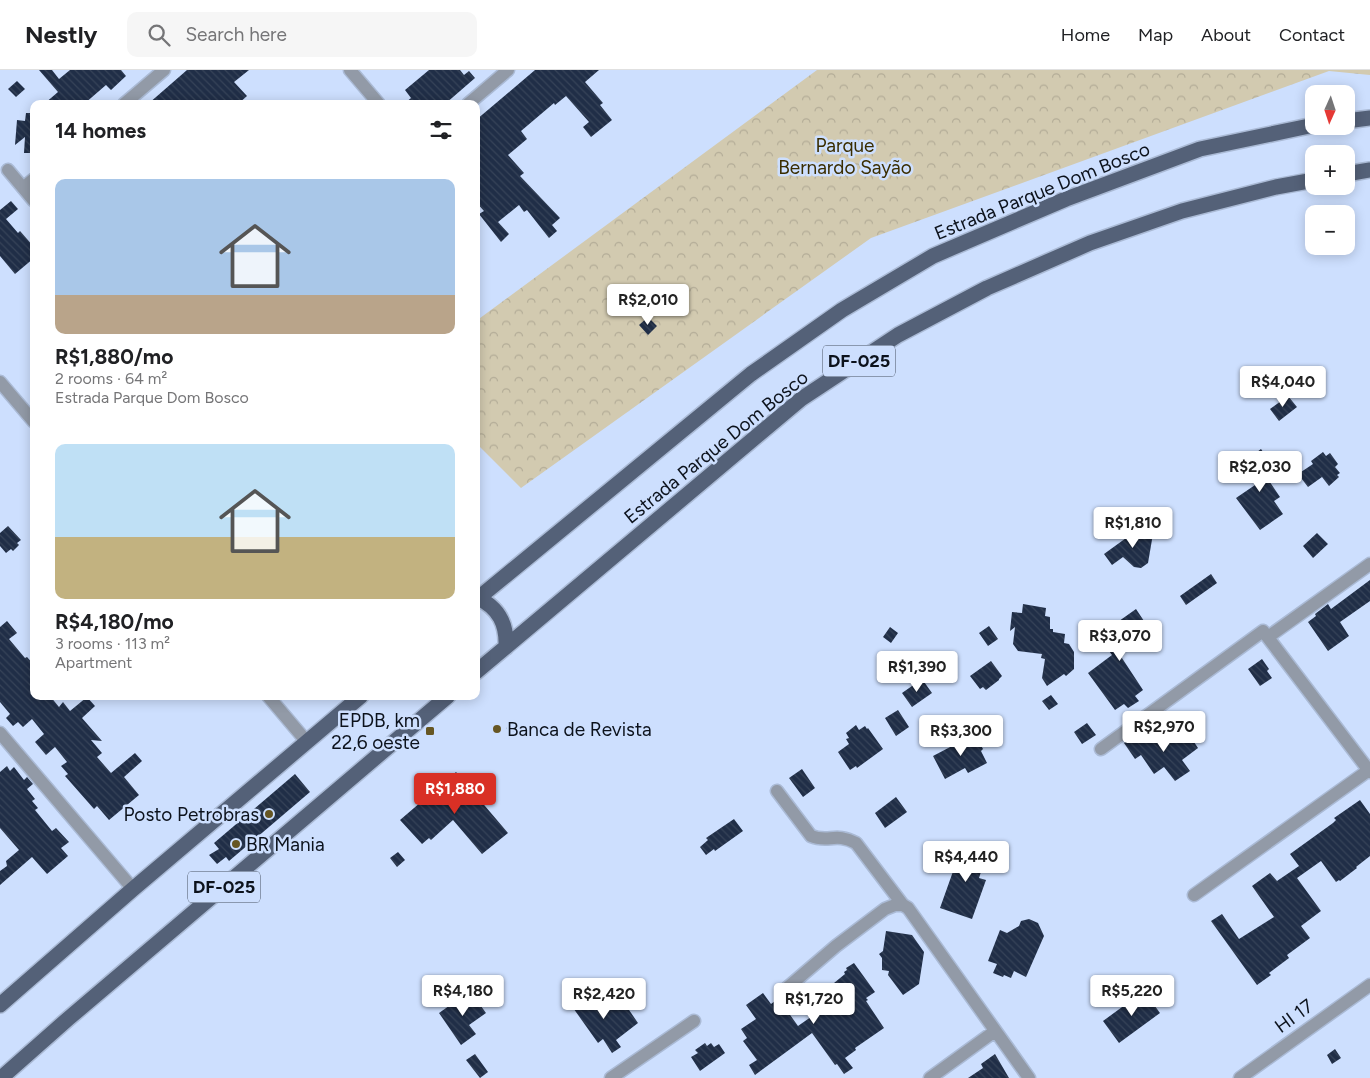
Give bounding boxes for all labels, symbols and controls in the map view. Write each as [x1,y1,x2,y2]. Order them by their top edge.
search box [127,12,477,57]
text: Nestly [25,20,97,49]
icon: search [145,21,173,49]
text: Search here [185,23,287,46]
text: Home [1061,24,1110,46]
text: Map [1138,24,1173,46]
text: About [1201,24,1251,46]
text: Contact [1279,24,1345,46]
north arrow [1305,85,1355,135]
map controls [1305,85,1355,255]
icon: filters [427,116,455,144]
text: 14 homes [55,118,146,143]
park label: Parque Bernardo Sayão [778,134,912,179]
street label: Estrada Parque Dom Bosco [931,137,1153,245]
button: + [1305,145,1355,195]
button: − [1305,205,1355,255]
icon: home [210,211,300,301]
pin: R$2,010 [602,284,694,326]
text: R$2,010 [618,290,678,309]
text: R$1,880/mo [55,344,173,369]
road number: DF-025 [823,346,895,376]
street label: Estrada Parque Dom Bosco [619,366,813,528]
pin: R$4,040 [1237,366,1329,408]
text: 2 rooms · 64 m² [55,369,167,388]
text: R$4,040 [1251,372,1315,391]
text: Estrada Parque Dom Bosco [55,388,249,407]
pin: R$2,030 [1214,450,1306,493]
text: R$2,030 [1229,457,1291,476]
icon: home [210,476,300,566]
pin: R$1,810 [1087,506,1179,549]
text: R$1,810 [1105,513,1161,532]
text: R$4,180/mo [55,609,174,634]
pin: R$3,070 [1074,620,1166,662]
text: R$3,070 [1089,626,1151,645]
text: 3 rooms · 113 m² [55,634,170,653]
pin: R$1,390 [871,650,963,693]
text: Apartment [55,653,132,672]
text: R$1,390 [888,657,946,676]
place label: EPDB, km 22,6 oeste [331,709,420,754]
pin: R$2,970 [1118,710,1210,753]
pin: R$3,300 [915,714,1007,757]
text: R$2,970 [1133,717,1195,736]
place label: Banca de Revista [507,718,652,741]
text: R$3,300 [930,721,992,740]
marker: Banca de Revista [491,723,503,735]
marker: EPDB, km 22,6 oeste [424,725,436,737]
pin: R$1,880 [409,772,501,815]
text: R$1,880 [425,779,485,798]
place label: Posto Petrobras [124,803,259,826]
marker: Posto Petrobras [263,808,275,820]
place label: BR Mania [246,833,325,856]
marker: BR Mania [230,838,242,850]
pin: R$4,440 [920,840,1012,883]
text: R$4,440 [934,847,998,866]
road number: DF-025 [188,872,260,902]
pin: R$4,180 [417,974,509,1017]
pin: R$5,220 [1086,974,1178,1017]
pin: R$2,420 [558,978,650,1020]
text: R$4,180 [433,981,493,1000]
text: R$5,220 [1101,981,1163,1000]
pin: R$1,720 [768,982,860,1025]
text: R$2,420 [573,984,635,1003]
text: R$1,720 [785,989,843,1008]
street label: HI 17 [1270,994,1318,1038]

